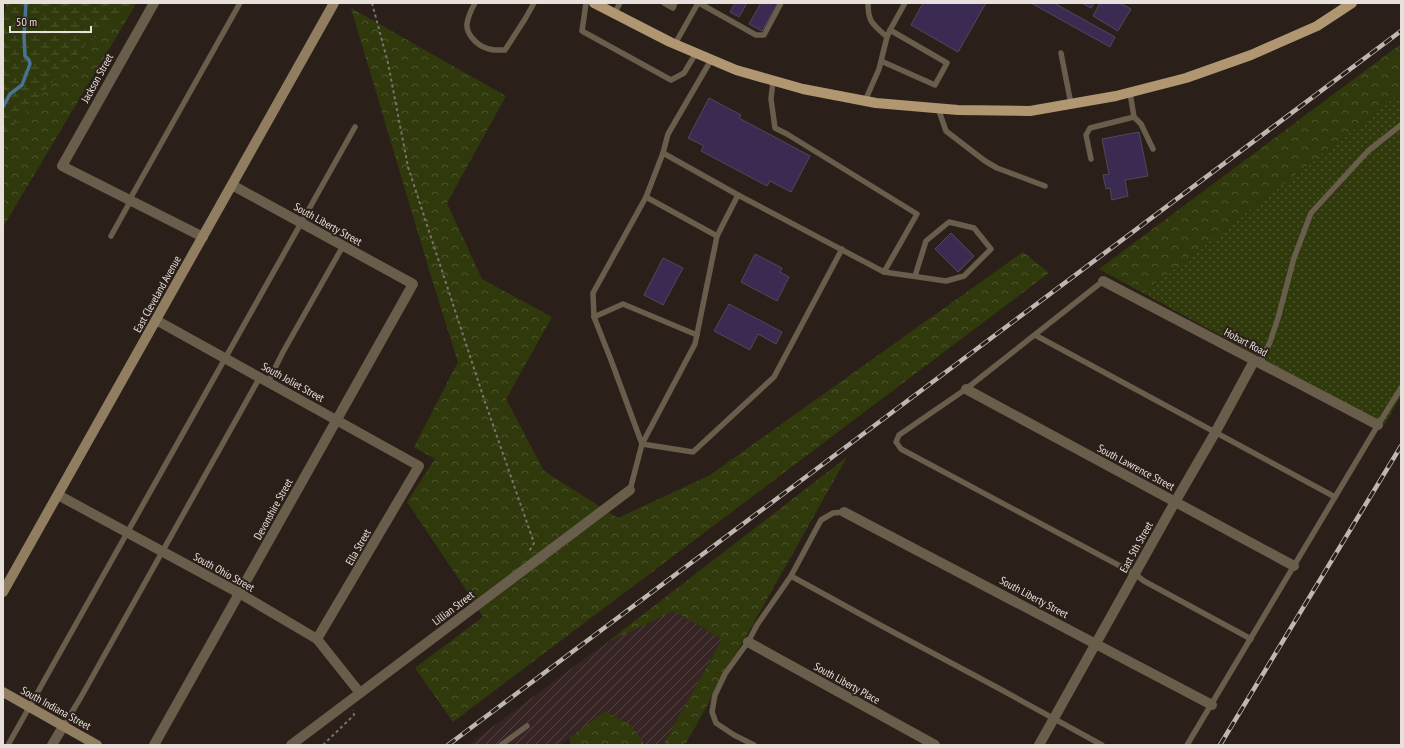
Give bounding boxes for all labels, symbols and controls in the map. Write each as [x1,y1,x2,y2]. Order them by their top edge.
scale bar [10,8,91,34]
text: 50 m [16,14,37,29]
street label: Jackson Street [77,51,116,106]
street label: South Liberty Street [291,199,365,249]
street label: East Cleveland Avenue [130,253,184,335]
street label: Hobart Road [1222,325,1270,359]
street label: South Joliet Street [259,359,327,405]
street label: South Lawrence Street [1095,441,1177,493]
street label: Devonshire Street [250,476,296,542]
street label: East 5th Street [1116,519,1156,575]
street label: Ella Street [342,526,374,568]
street label: South Ohio Street [191,550,257,594]
street label: South Liberty Street [997,573,1071,621]
street label: Lillian Street [429,588,477,628]
street label: South Liberty Place [812,659,883,707]
street label: South Indiana Street [19,683,93,733]

